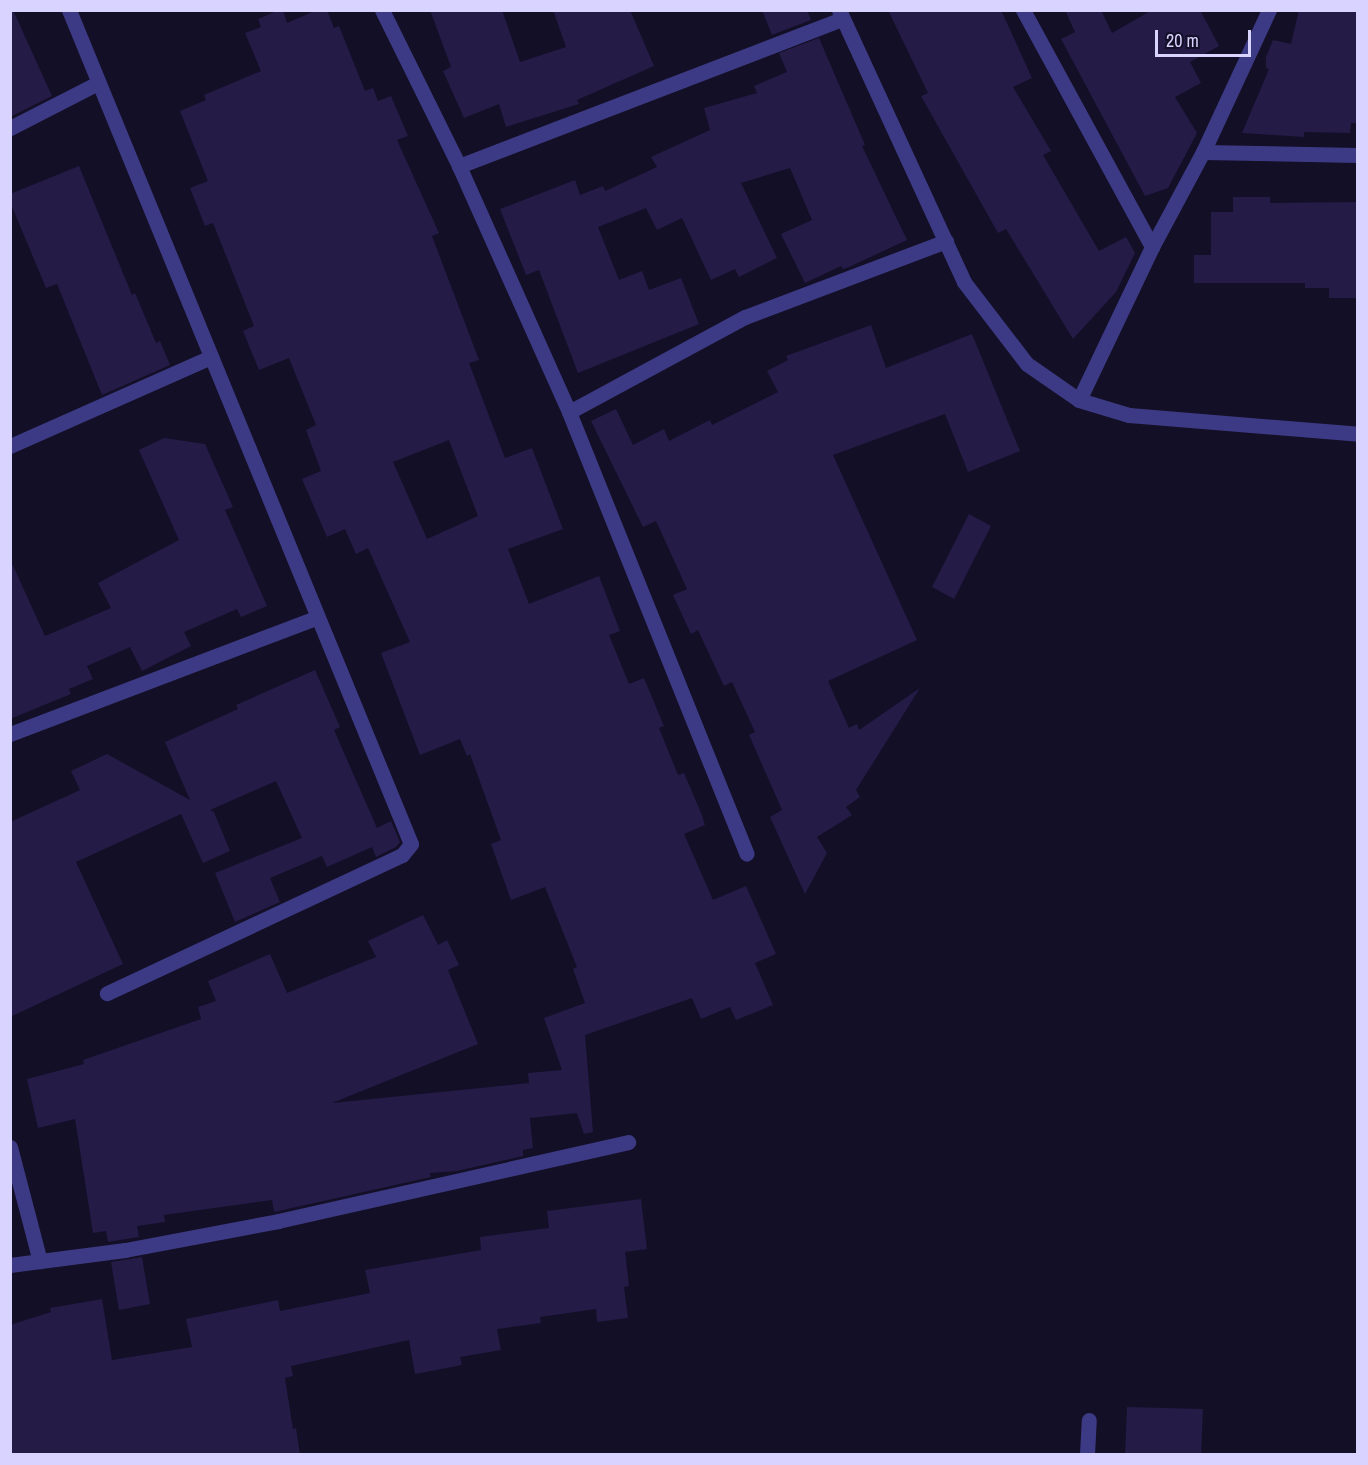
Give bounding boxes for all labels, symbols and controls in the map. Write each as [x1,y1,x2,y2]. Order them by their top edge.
scale bar [1158,18,1254,56]
text: 20 m [1166,28,1199,53]

